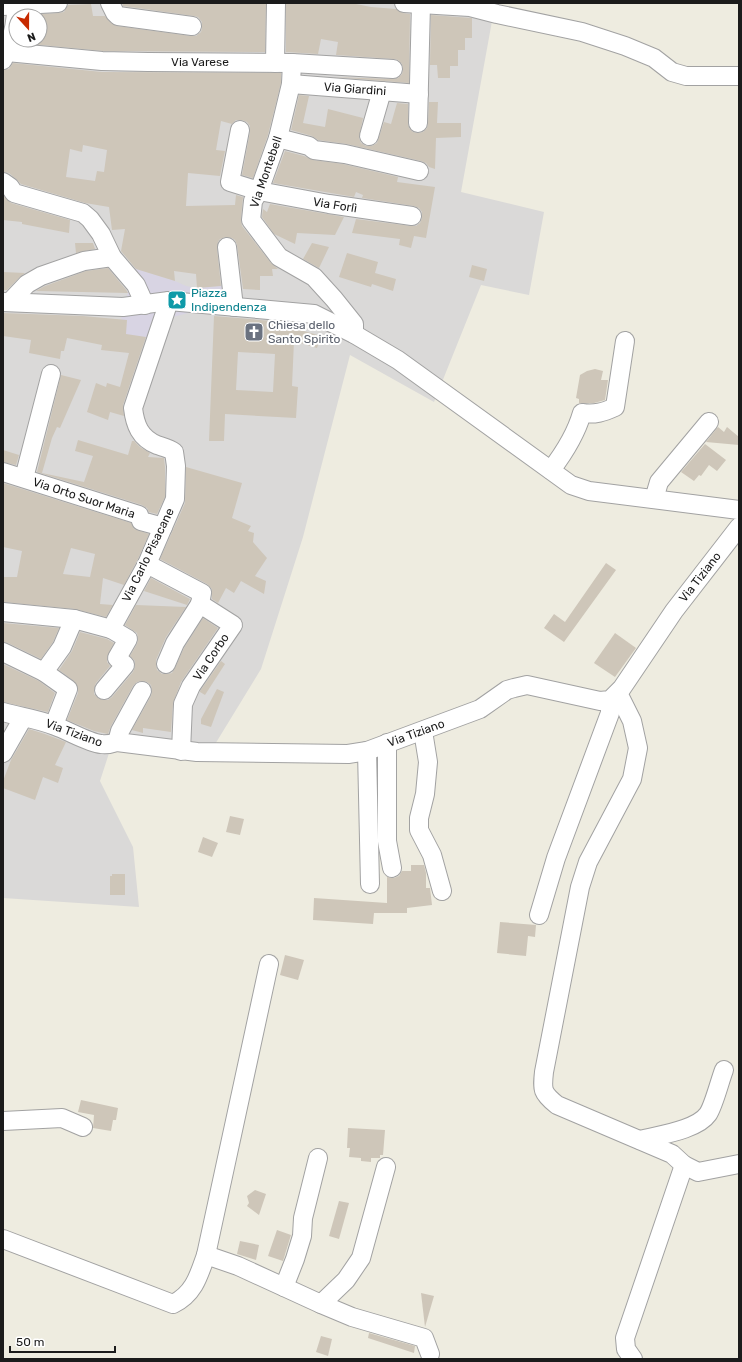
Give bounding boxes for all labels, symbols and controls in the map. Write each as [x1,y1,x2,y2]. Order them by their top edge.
north arrow [8,8,48,48]
text: N [25,29,37,44]
street label: Via Varese [171,55,229,69]
street label: Via Giardini [323,80,387,98]
street label: Via Montebell [247,134,285,210]
street label: Via Forlì [312,195,358,215]
place label: Piazza Indipendenza [191,286,267,314]
place icon: Piazza Indipendenza [166,289,188,311]
place label: Chiesa dello Santo Spirito [268,318,340,346]
church icon: Chiesa dello Santo Spirito [243,321,265,343]
street label: Via Orto Suor Maria [31,475,137,521]
street label: Via Carlo Pisacane [119,505,177,604]
street label: Via Tiziano [676,549,724,605]
street label: Via Corbo [190,631,232,683]
street label: Via Tiziano [44,716,105,750]
street label: Via Tiziano [386,716,447,750]
scale bar [10,1328,115,1354]
text: 50 m [16,1335,44,1349]

